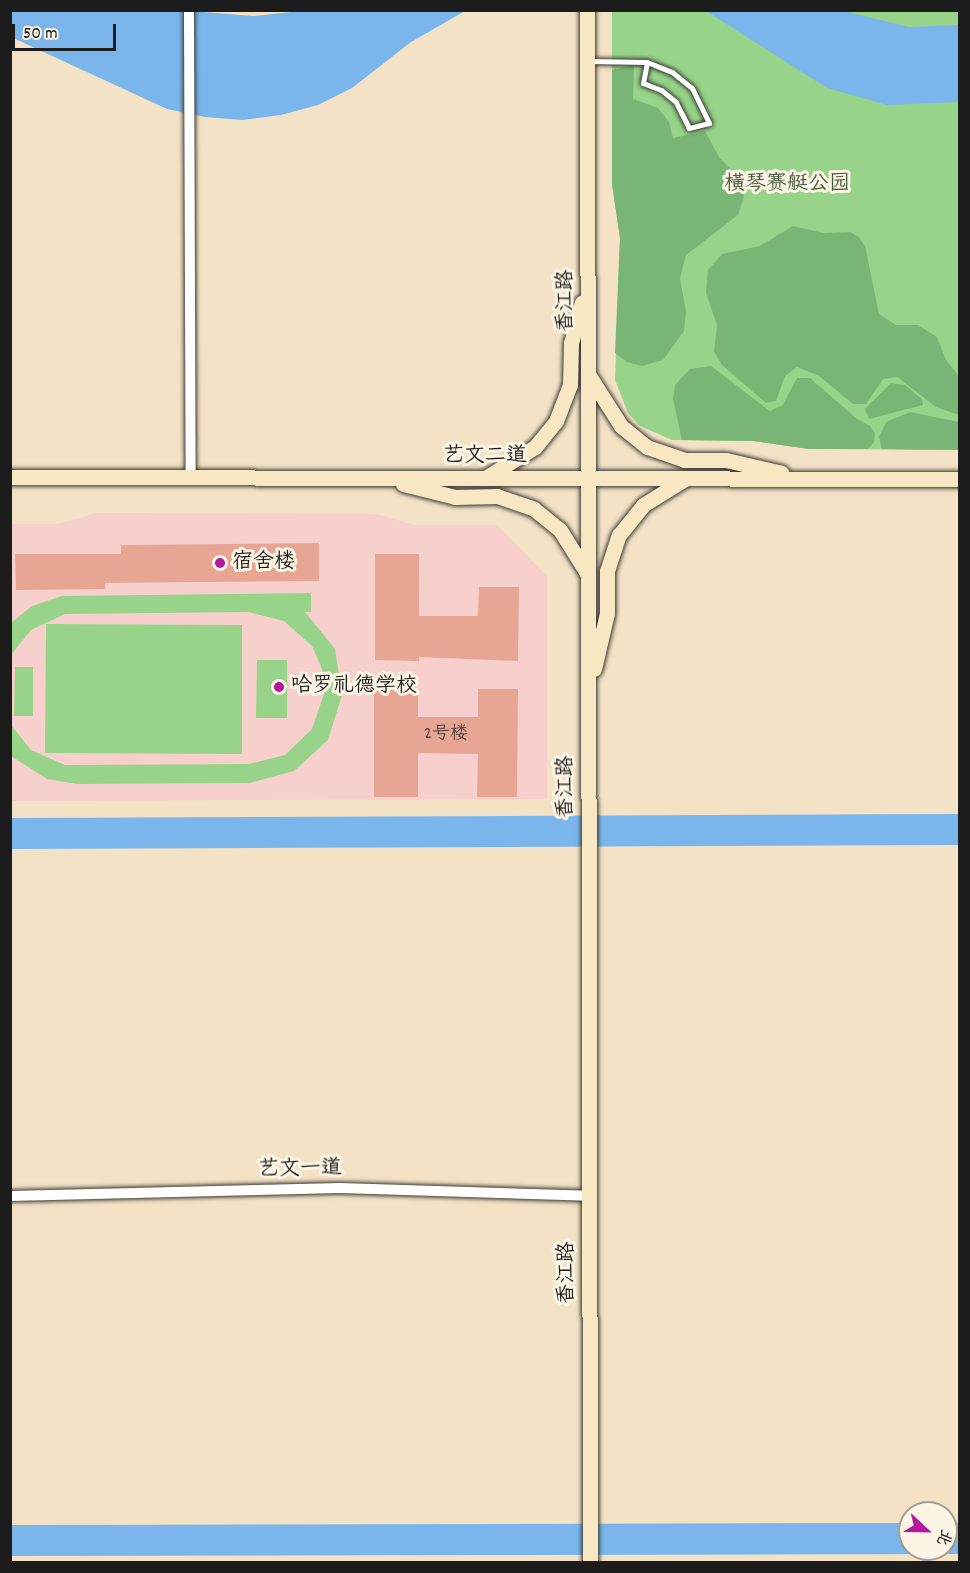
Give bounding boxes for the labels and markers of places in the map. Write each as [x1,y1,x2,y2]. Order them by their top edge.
place label: 宿舍楼 [232,550,295,576]
marker: 宿舍楼 [213,556,227,570]
place label: 哈罗礼德学校 [291,674,417,700]
marker: 哈罗礼德学校 [272,680,286,694]

